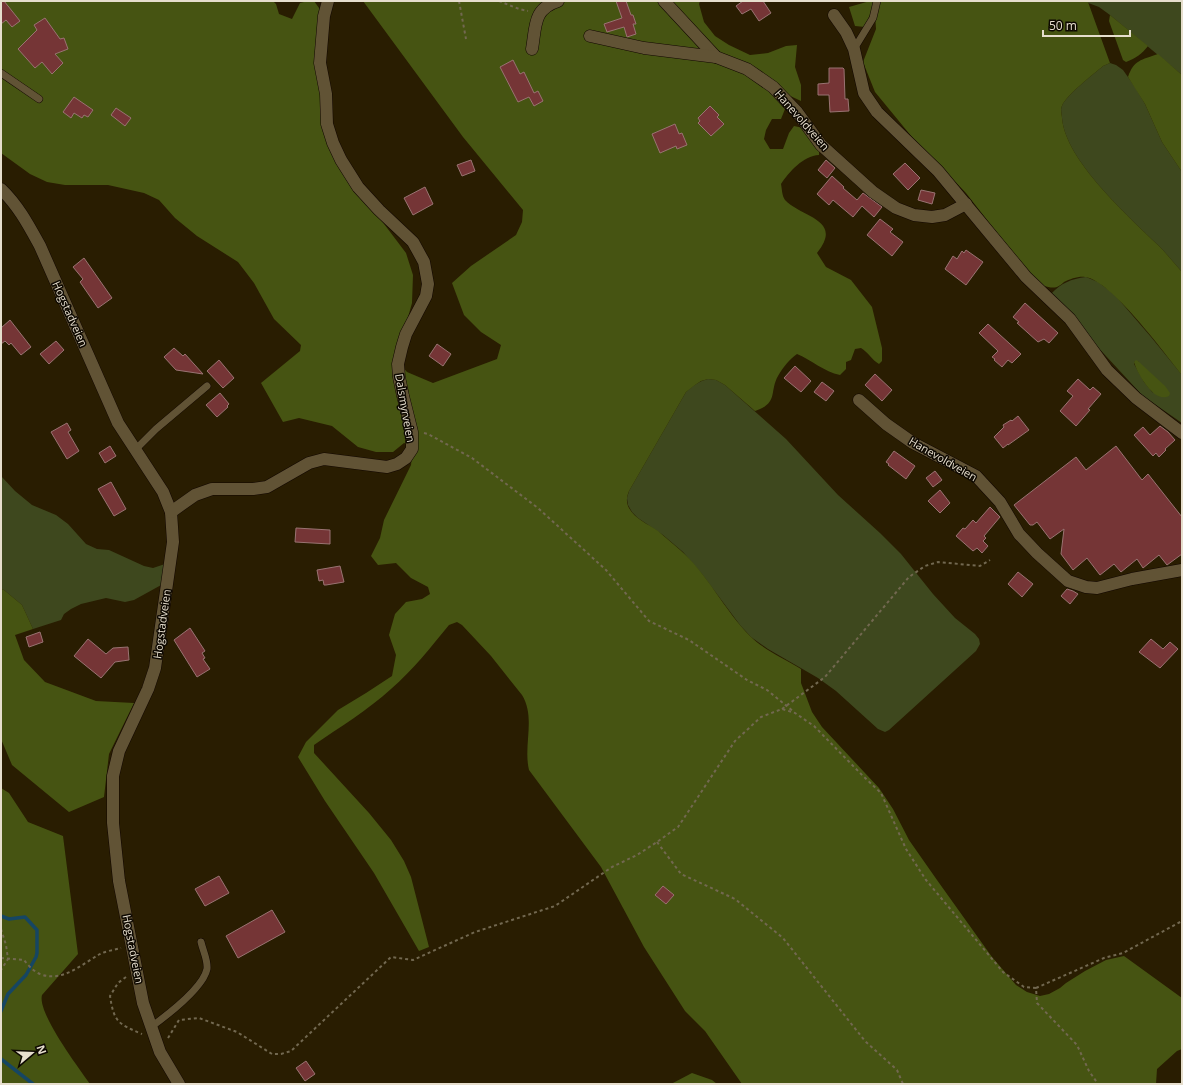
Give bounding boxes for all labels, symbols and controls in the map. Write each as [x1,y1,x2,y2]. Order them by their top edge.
scale bar [1043,12,1130,38]
text: 50 m [1049,17,1077,34]
street label: Hanevoldveien [772,86,833,153]
street label: Hogstadveien [49,279,92,349]
street label: Dalsmyrveien [392,372,419,444]
street label: Hanevoldveien [907,433,980,484]
street label: Hogstadveien [149,588,174,660]
street label: Hogstadveien [119,913,148,985]
north arrow [12,1033,52,1073]
text: N [33,1043,50,1056]

